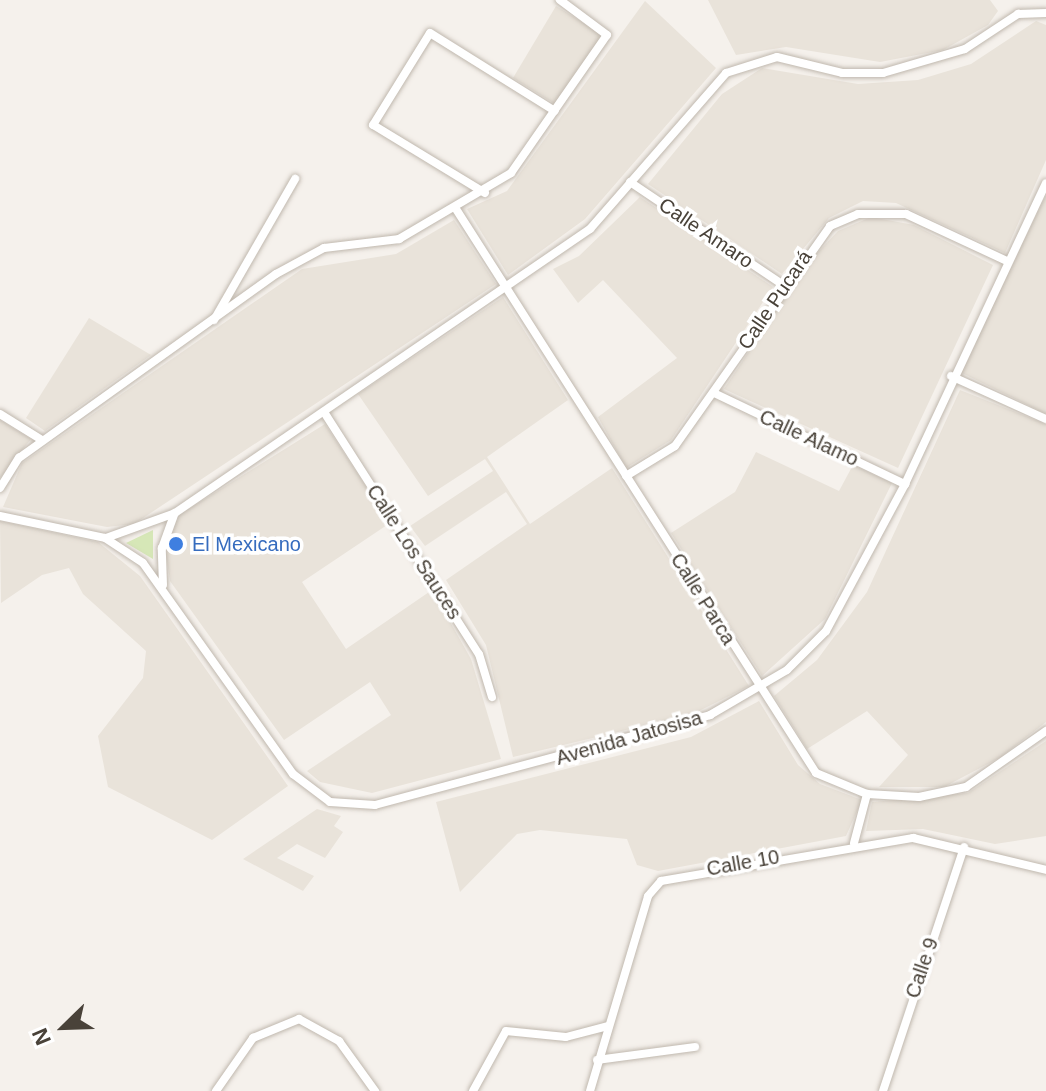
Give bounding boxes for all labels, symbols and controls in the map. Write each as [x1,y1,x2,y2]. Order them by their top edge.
street label: Calle Amaro [654,192,758,274]
street label: Calle Pucará [733,246,817,354]
street label: Calle Alamo [755,404,863,472]
street label: Calle Los Sauces [362,480,466,624]
place label: El Mexicano [192,532,301,556]
marker: El Mexicano [167,535,185,553]
street label: Calle Parca [665,549,741,649]
street label: Avenida Jatosisa [553,706,705,770]
street label: Calle 10 [705,845,781,881]
street label: Calle 9 [901,935,943,1001]
north arrow [24,987,104,1067]
text: N [27,1024,56,1049]

